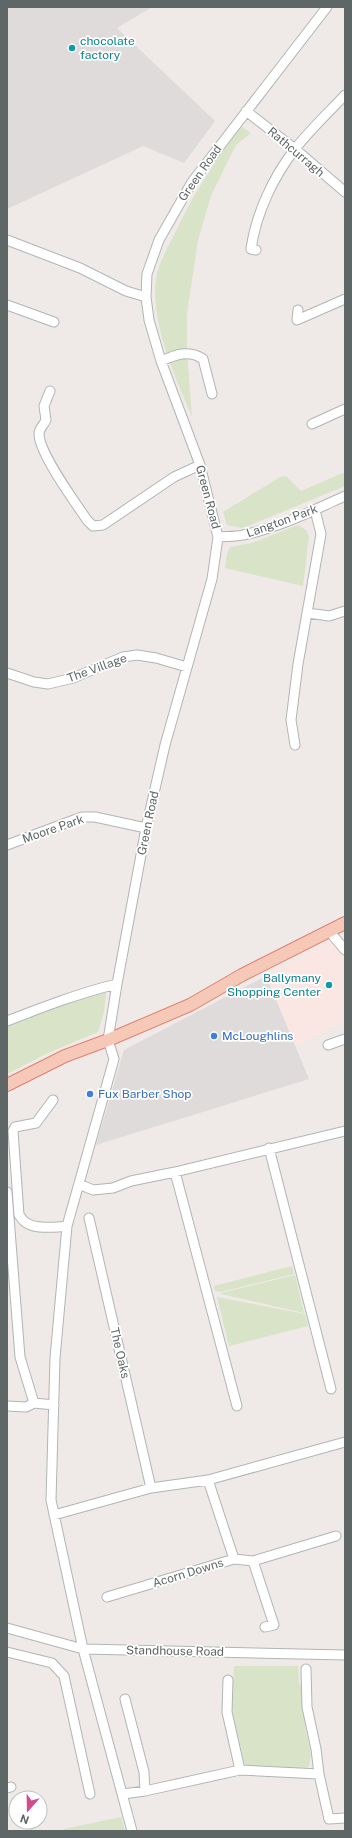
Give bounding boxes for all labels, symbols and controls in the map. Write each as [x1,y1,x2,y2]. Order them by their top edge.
place label: chocolate factory [80,34,135,62]
marker: chocolate factory [67,43,77,53]
street label: Rathcurragh [265,124,327,180]
street label: Green Road [176,142,224,204]
street label: Green Road [193,464,223,530]
street label: Langton Park [245,502,320,540]
street label: The Village [65,651,129,685]
street label: Green Road [134,790,162,856]
street label: Moore Park [20,812,86,846]
place label: Ballymany Shopping Center [227,971,322,999]
marker: Ballymany Shopping Center [324,980,334,990]
place label: McLoughlins [222,1029,293,1043]
marker: McLoughlins [209,1031,219,1041]
place label: Fux Barber Shop [98,1087,192,1101]
marker: Fux Barber Shop [85,1089,95,1099]
street label: The Oaks [107,1326,133,1380]
street label: Acorn Downs [151,1556,225,1590]
street label: Standhouse Road [126,1643,224,1659]
north arrow [8,1790,48,1830]
text: N [18,1812,31,1827]

